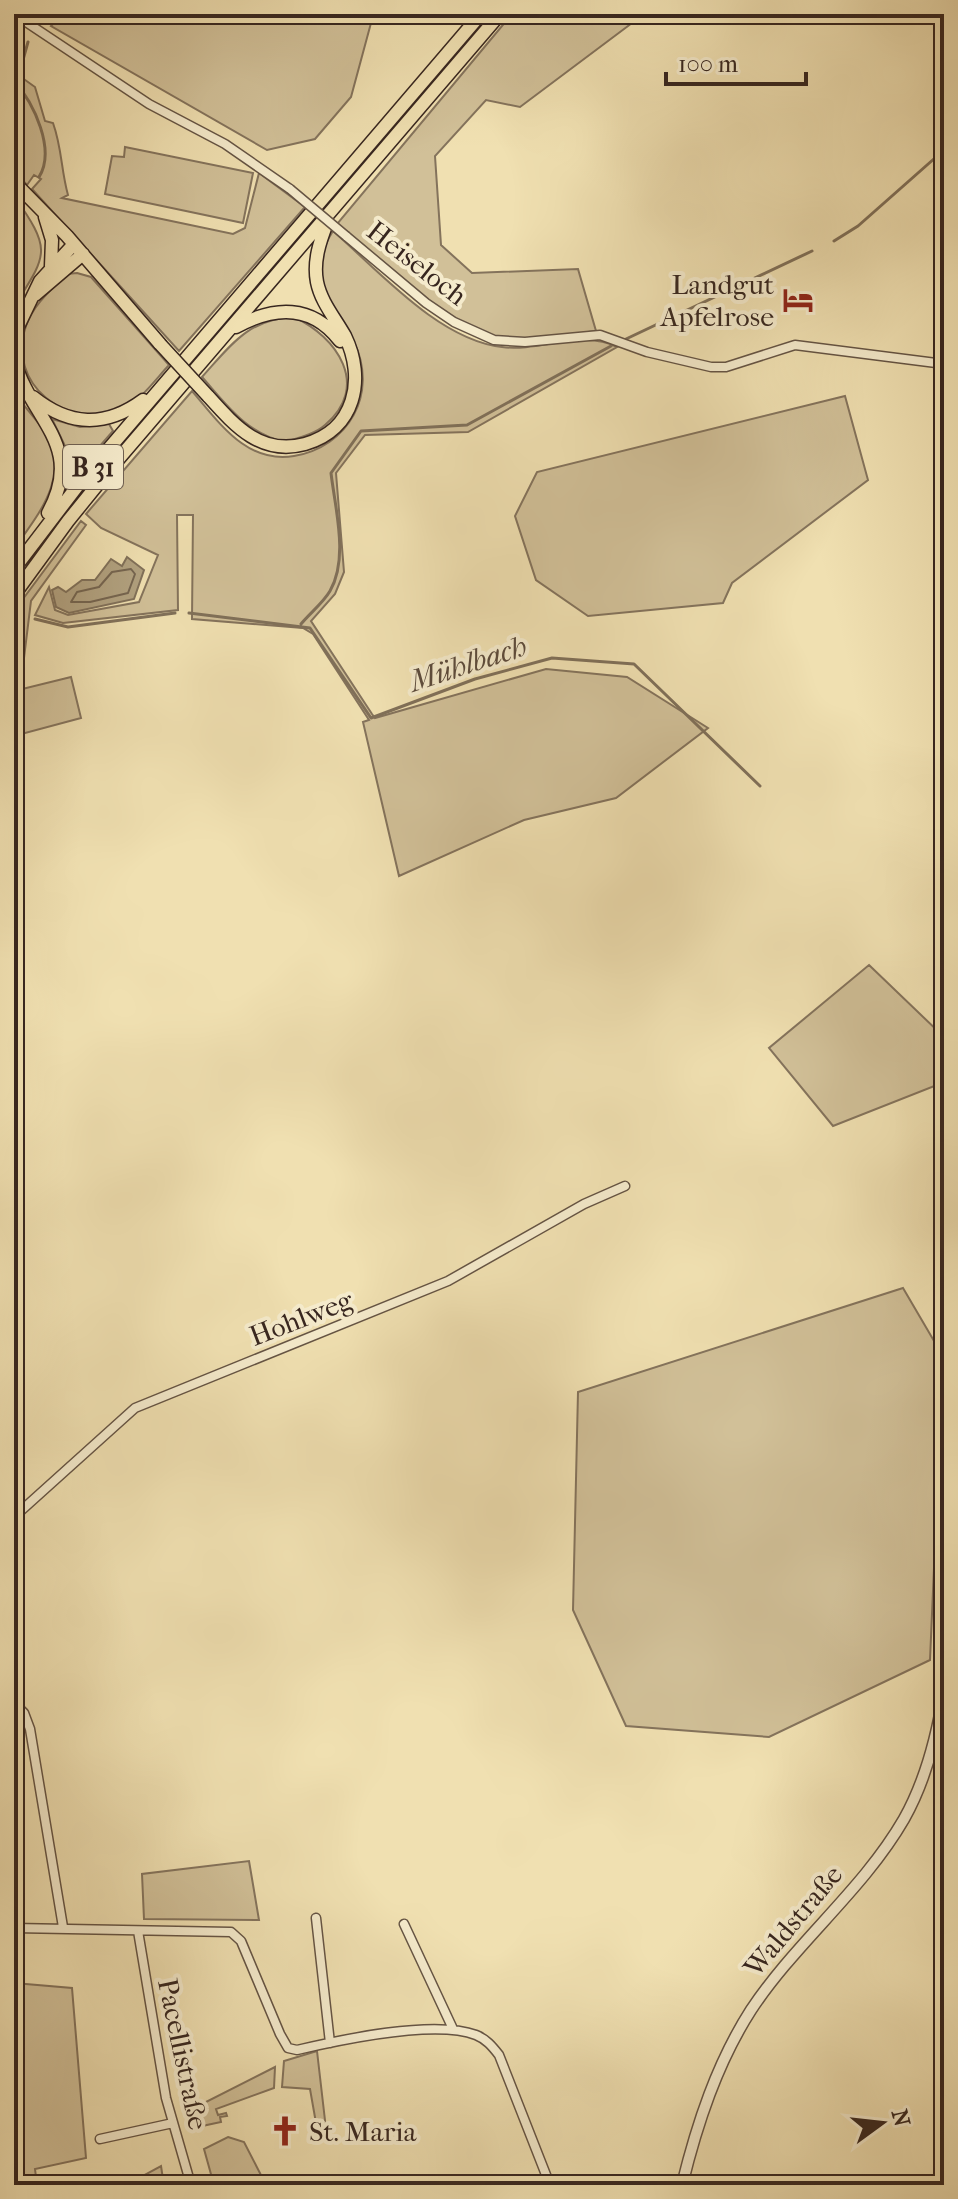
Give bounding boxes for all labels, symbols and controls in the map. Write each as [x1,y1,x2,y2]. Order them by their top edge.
scale bar [666,36,806,86]
text: 100 m [678,50,738,78]
street label: Heiseloch [360,214,474,312]
place label: Landgut Apfelrose [659,268,774,333]
hotel icon: Landgut Apfelrose [781,283,815,317]
road number: B 31 [63,445,123,489]
water label: Mühlbach [403,629,531,700]
street label: Hohlweg [245,1283,358,1353]
street label: Waldstraße [736,1858,849,1984]
street label: Pacellistraße [151,1975,215,2133]
north arrow [842,2083,922,2163]
text: N [886,2107,915,2130]
church icon: St. Maria [268,2114,302,2148]
place label: St. Maria [309,2115,418,2148]

